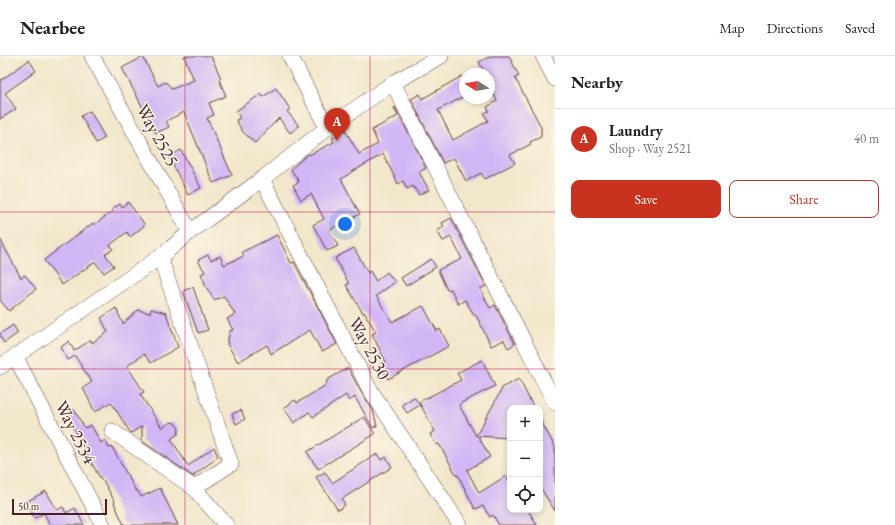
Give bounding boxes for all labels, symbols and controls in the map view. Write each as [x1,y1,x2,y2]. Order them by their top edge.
text: Nearbee [20,15,85,40]
text: Map [719,19,745,37]
text: Directions [767,19,823,37]
text: Saved [845,19,875,37]
north arrow [459,68,495,104]
text: Nearby [571,71,623,93]
street label: Way 2525 [132,100,184,170]
pin: A [324,108,350,141]
text: Laundry [609,121,663,140]
text: A [579,130,589,147]
text: 40 m [854,130,879,147]
text: Shop · Way 2521 [609,140,692,157]
button: Save [571,180,721,218]
button: Share [729,180,879,218]
your location [335,214,355,234]
street label: Way 2530 [344,313,396,384]
street label: Way 2534 [50,397,102,468]
map controls [507,405,543,513]
button: + [507,405,543,441]
button: − [507,441,543,477]
button: locate [507,477,543,513]
scale bar [12,497,107,516]
text: 50 m [18,499,39,513]

